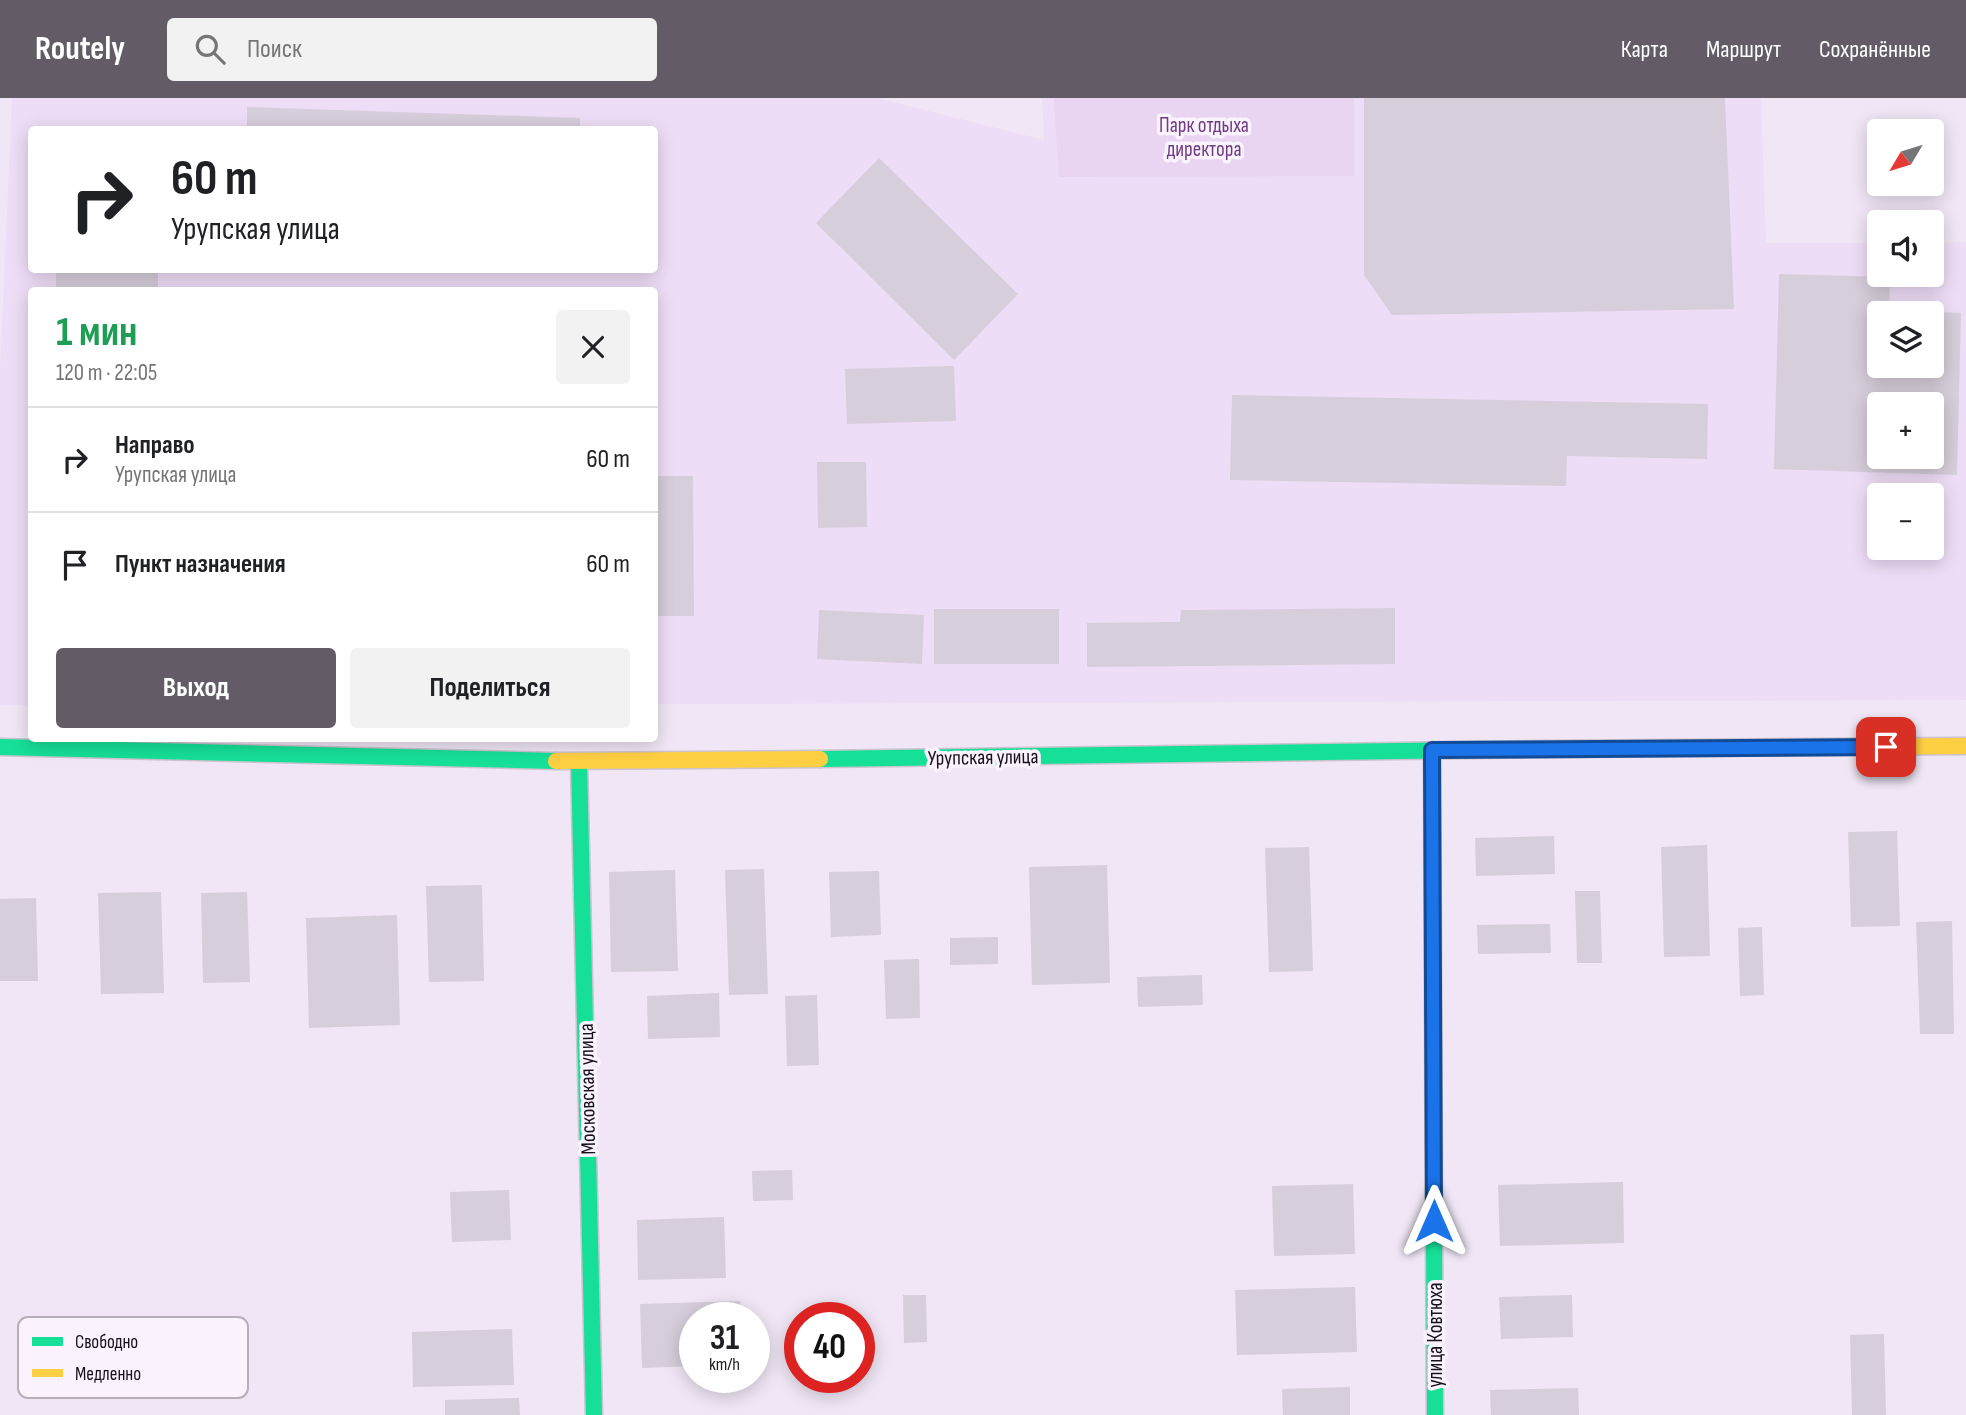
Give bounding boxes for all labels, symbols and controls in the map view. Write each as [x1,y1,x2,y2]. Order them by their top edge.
search box [167,18,657,81]
text: Routely [35,29,125,69]
icon: search [191,30,229,68]
text: Поиск [247,34,302,65]
text: Карта [1621,35,1668,64]
text: Маршрут [1706,35,1781,64]
text: Сохранённые [1819,35,1931,64]
park label: Парк отдыха директора [1159,113,1249,162]
north arrow [1867,119,1944,196]
map controls [1867,119,1944,560]
text: 60 m [171,150,258,209]
icon: right [56,154,147,245]
text: Урупская улица [171,210,340,249]
button: sound [1867,210,1944,287]
button: layers [1867,301,1944,378]
text: 1 мин [56,307,137,358]
button: close [556,310,630,384]
text: 120 m · 22:05 [56,359,157,387]
button: + [1867,392,1944,469]
text: Направо [115,430,194,461]
icon: right [56,441,94,479]
text: 60 m [586,444,630,475]
text: Урупская улица [115,461,236,489]
button: − [1867,483,1944,560]
icon: arrive [56,546,94,584]
text: Пункт назначения [115,549,286,580]
text: 60 m [586,549,630,580]
button: Выход [56,648,336,728]
button: Поделиться [350,648,630,728]
pin [1856,717,1916,777]
icon: arrive [1867,728,1905,766]
street label: Урупская улица [927,744,1039,771]
street label: Московская улица [574,1023,601,1155]
position arrow [1397,1184,1471,1258]
street label: улица Ковтюха [1423,1282,1448,1388]
speed limit sign: 40 [784,1302,875,1393]
legend [18,1317,248,1398]
text: 31 [710,1317,739,1360]
text: Свободно [75,1331,138,1354]
text: km/h [709,1354,740,1375]
text: Медленно [75,1363,141,1386]

